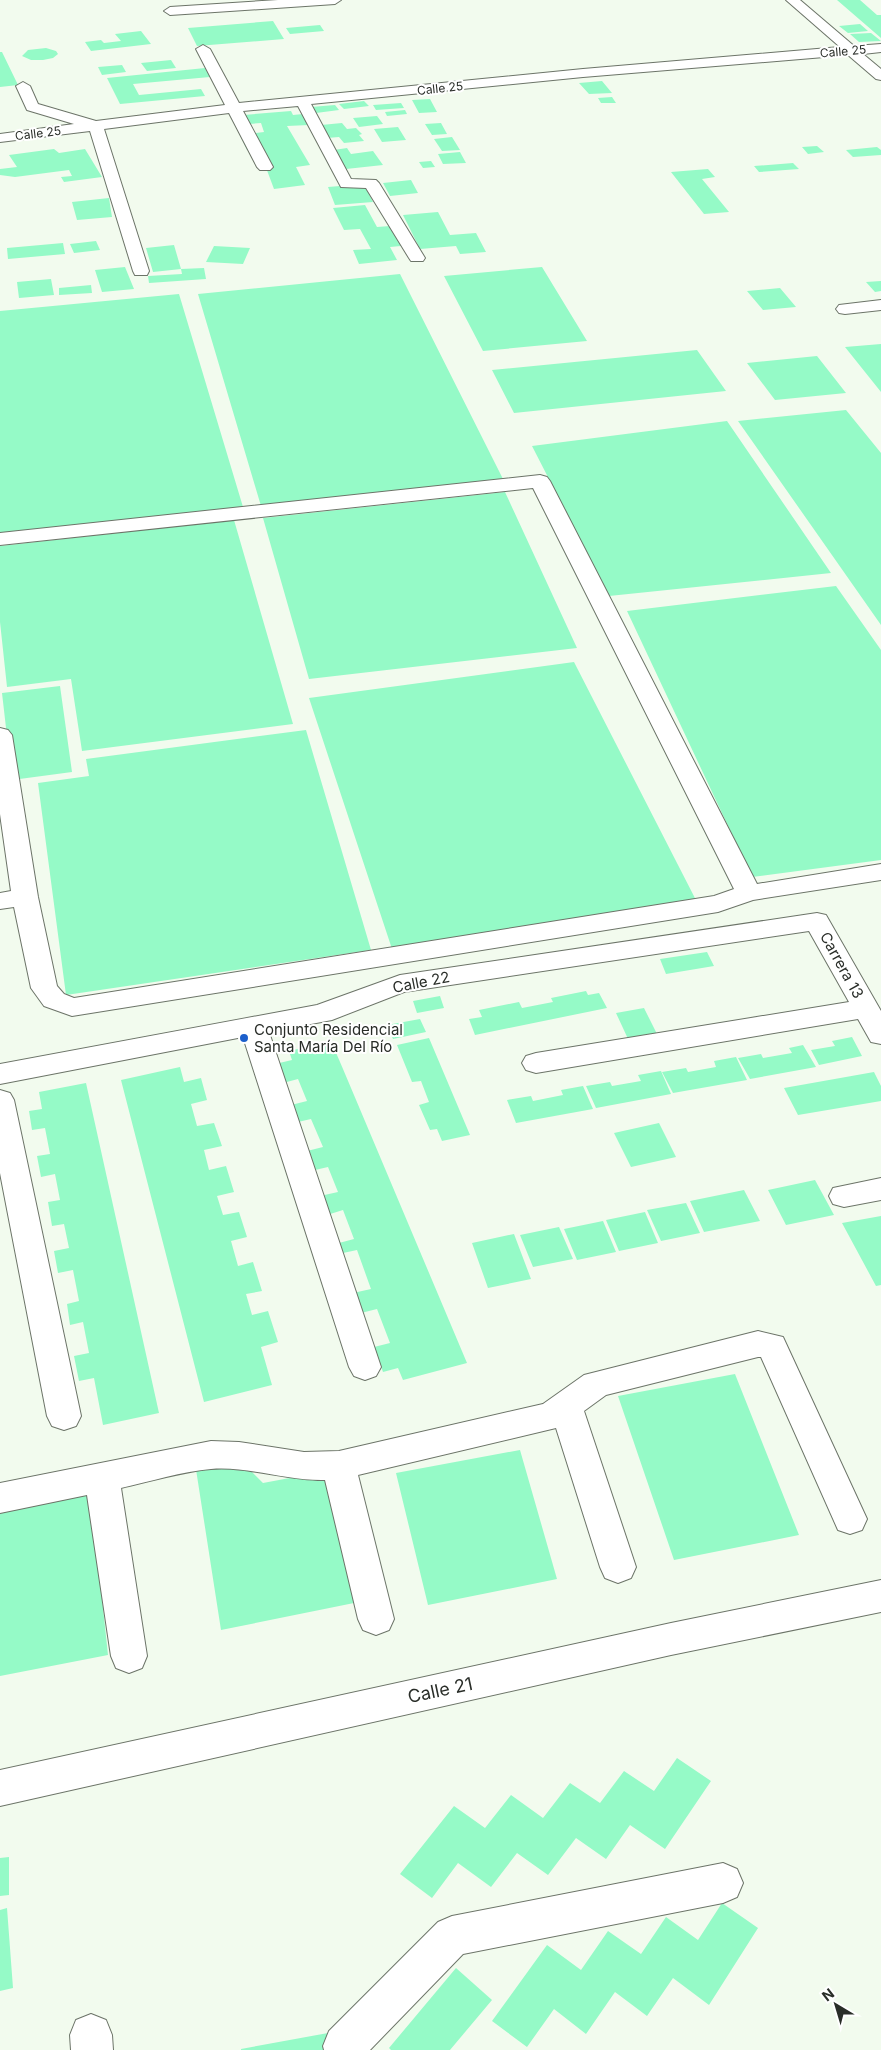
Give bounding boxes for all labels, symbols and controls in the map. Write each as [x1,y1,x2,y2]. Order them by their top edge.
street label: Calle 25 [819,42,867,60]
street label: Calle 25 [416,78,464,98]
street label: Calle 25 [14,123,62,143]
street label: Carrera 13 [816,928,868,1002]
street label: Calle 22 [391,967,451,997]
place label: Conjunto Residencial Santa María Del Río [254,1020,403,1056]
marker: Conjunto Residencial Santa María Del Río [238,1032,250,1044]
street label: Calle 21 [406,1673,474,1707]
north arrow [811,1980,861,2030]
text: N [818,1984,837,2004]

